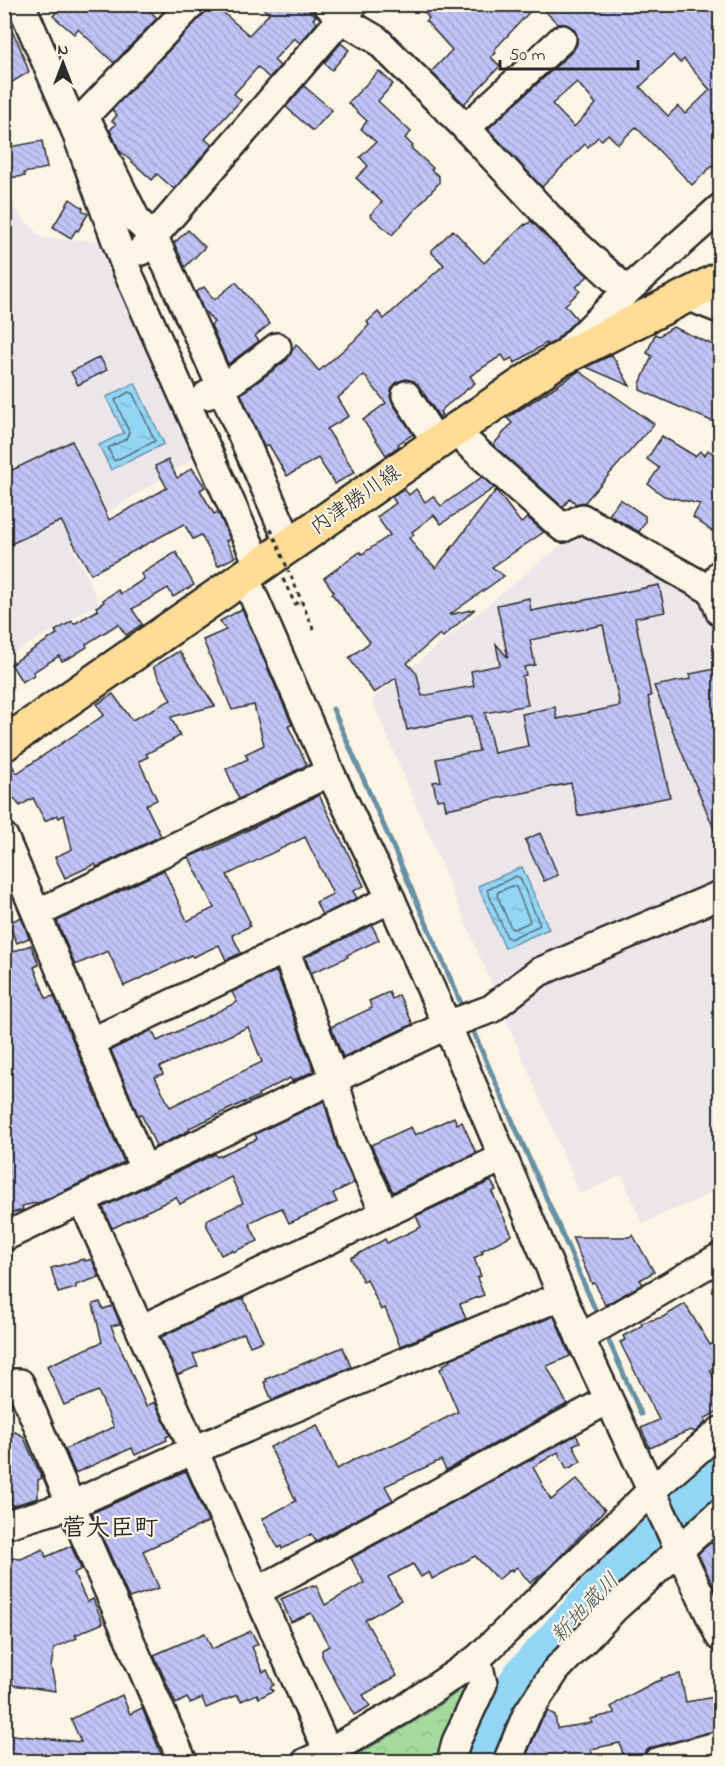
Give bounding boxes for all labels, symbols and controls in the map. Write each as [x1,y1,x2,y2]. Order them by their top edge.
north arrow [33,33,93,93]
scale bar [500,33,638,71]
text: N [58,38,69,62]
text: 50 m [509,43,546,69]
street label: 内津勝川線 [305,458,408,543]
district label: 菅大臣町 [62,1512,158,1547]
water label: 新地蔵川 [544,1566,628,1652]

